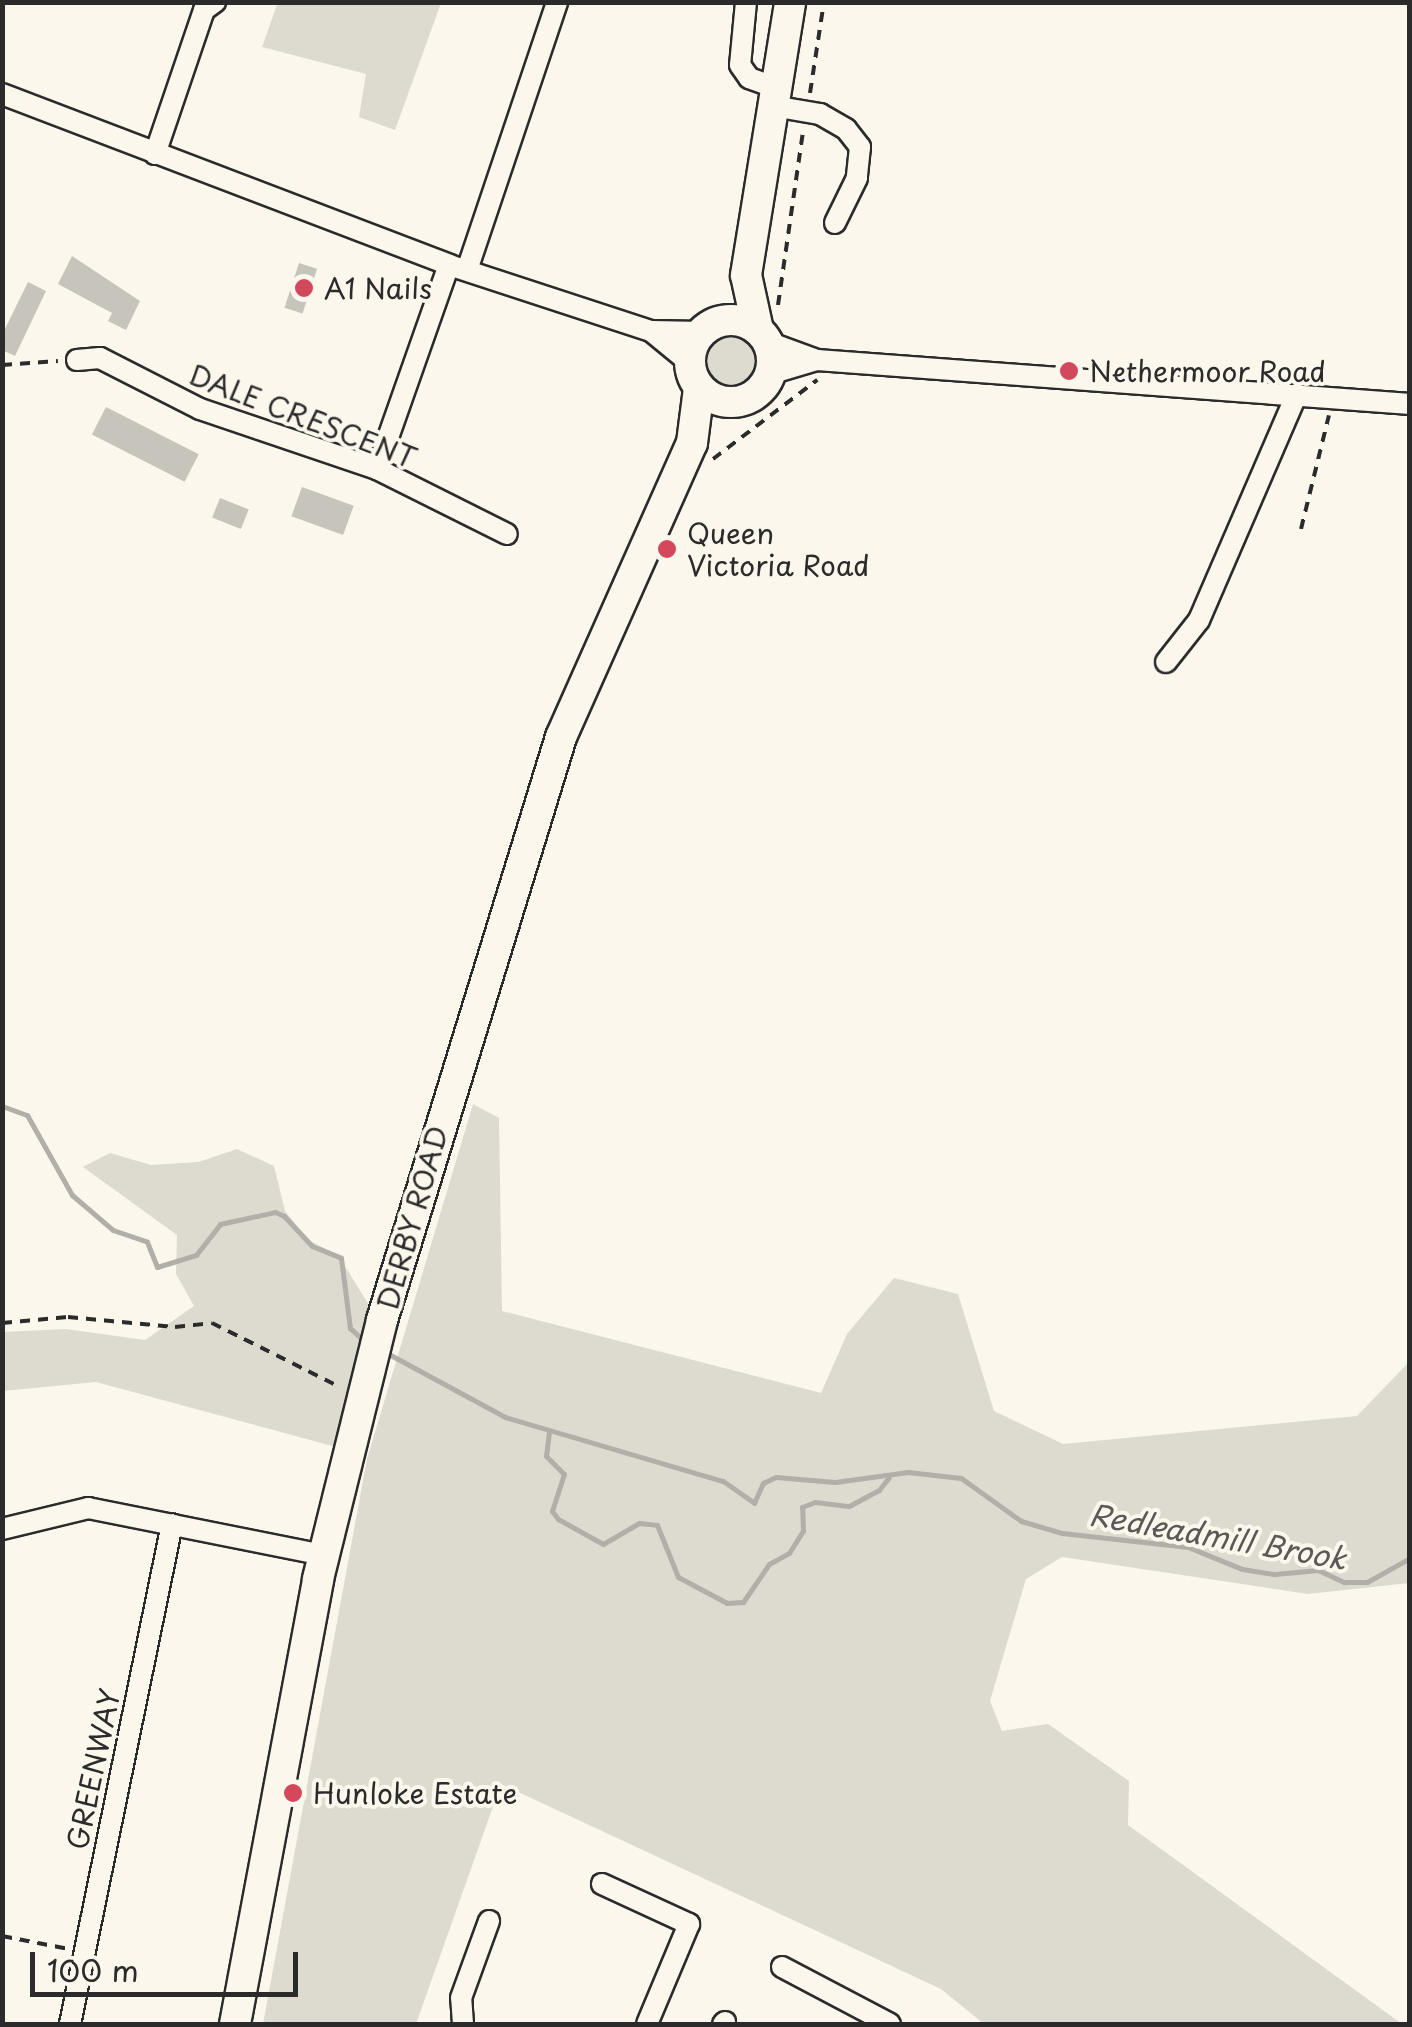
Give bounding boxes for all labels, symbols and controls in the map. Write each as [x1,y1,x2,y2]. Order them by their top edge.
place label: A1 Nails [324,271,432,305]
marker: A1 Nails [293,277,315,299]
place label: Nethermoor Road [1089,354,1327,388]
street label: DALE CRESCENT [185,357,421,475]
marker: Nethermoor Road [1058,360,1080,382]
place label: Queen Victoria Road [687,516,870,582]
marker: Queen Victoria Road [656,538,678,560]
street label: DERBY ROAD [370,1122,454,1314]
water label: Redleadmill Brook [1086,1495,1350,1577]
street label: GREENWAY [60,1686,126,1852]
place label: Hunloke Estate [313,1776,518,1810]
marker: Hunloke Estate [282,1782,304,1804]
scale bar [35,1932,302,1994]
text: 100 m [47,1947,139,1992]

